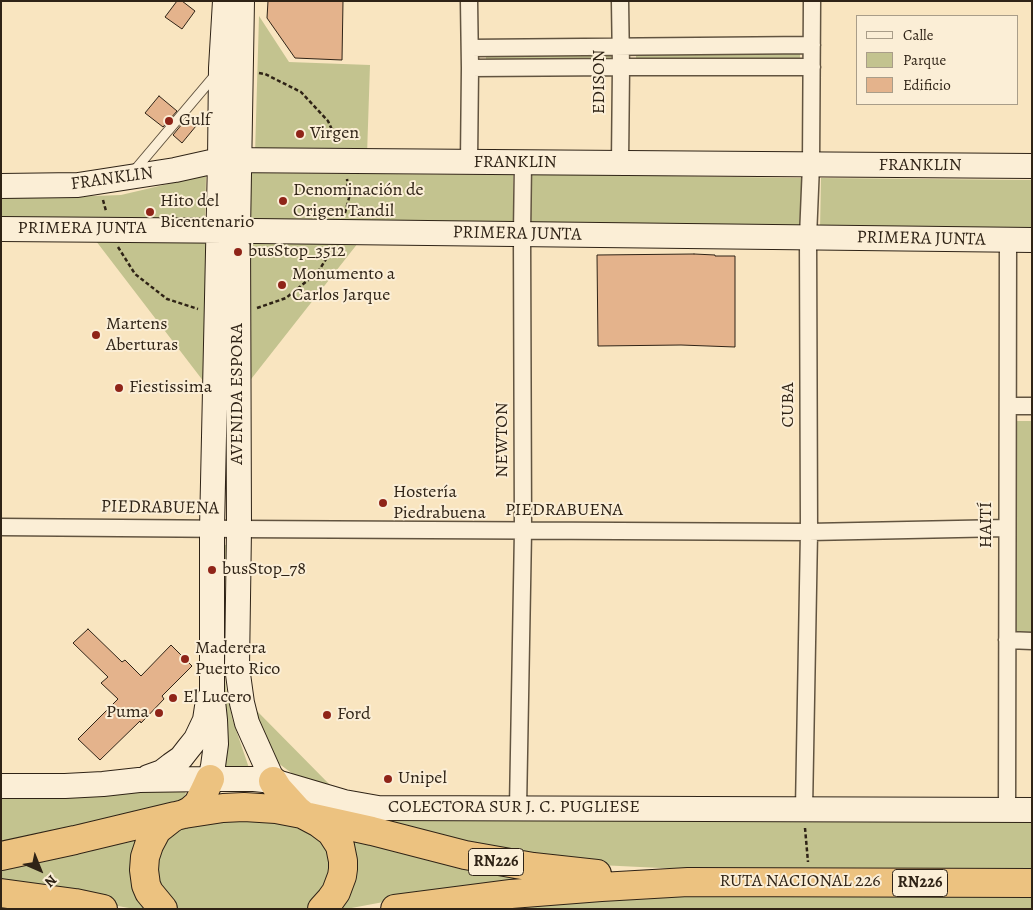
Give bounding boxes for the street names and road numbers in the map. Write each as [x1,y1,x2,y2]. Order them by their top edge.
street label: EDISON [589,50,611,114]
street label: FRANKLIN [473,152,557,174]
street label: FRANKLIN [878,155,962,177]
street label: FRANKLIN [69,163,155,195]
street label: PRIMERA JUNTA [18,218,146,240]
street label: PRIMERA JUNTA [452,222,582,246]
street label: PRIMERA JUNTA [856,227,986,251]
street label: AVENIDA ESPORA [227,323,249,465]
street label: CUBA [778,383,800,427]
street label: NEWTON [492,402,514,478]
street label: PIEDRABUENA [101,496,219,520]
street label: PIEDRABUENA [505,500,623,522]
street label: HAITÍ [976,502,998,548]
street label: COLECTORA SUR J. C. PUGLIESE [388,797,640,819]
road number: RN226 [468,849,524,876]
road number: RN226 [892,870,948,896]
street label: RUTA NACIONAL 226 [719,871,881,893]

